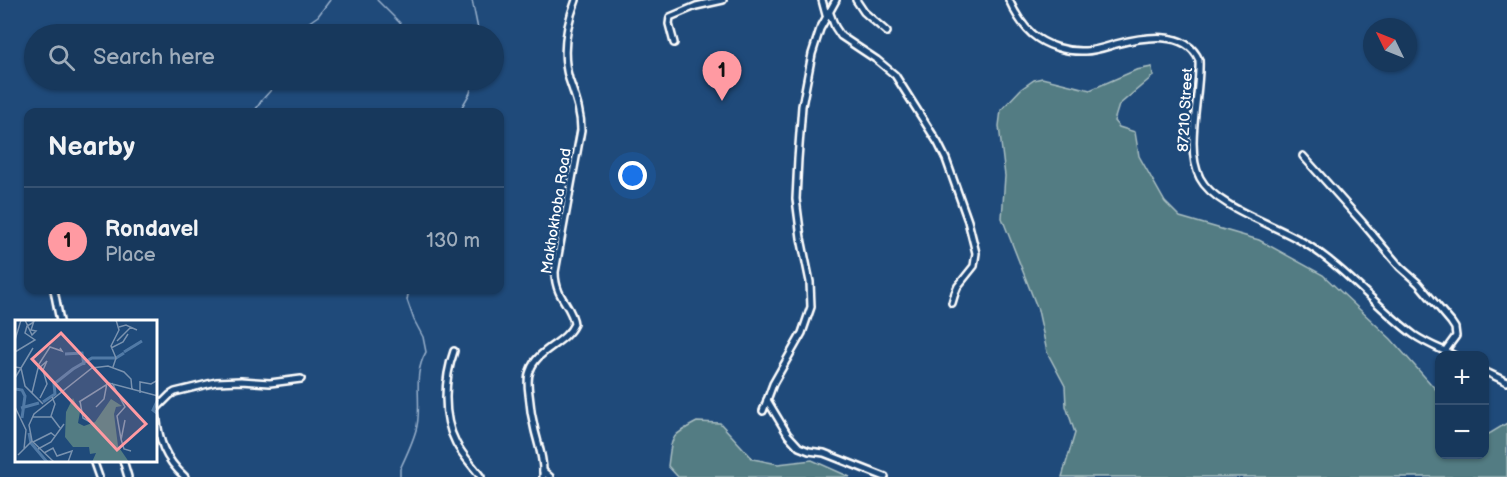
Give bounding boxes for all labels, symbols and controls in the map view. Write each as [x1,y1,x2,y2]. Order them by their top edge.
north arrow [1363,18,1417,72]
search box [24,24,504,90]
icon: search [45,41,78,74]
text: Search here [93,44,215,71]
pin: 1 [702,51,742,101]
street label: 87210 Street [1174,67,1197,153]
text: Nearby [48,132,135,163]
street label: Makhokhoba Road [537,147,576,275]
your location [618,161,647,190]
text: Rondavel [105,216,199,243]
text: 1 [63,229,72,253]
text: 130 m [426,229,480,253]
text: Place [105,243,156,267]
inset map [15,320,158,462]
map controls [1435,351,1489,459]
button: + [1435,351,1489,405]
button: − [1435,405,1489,459]

